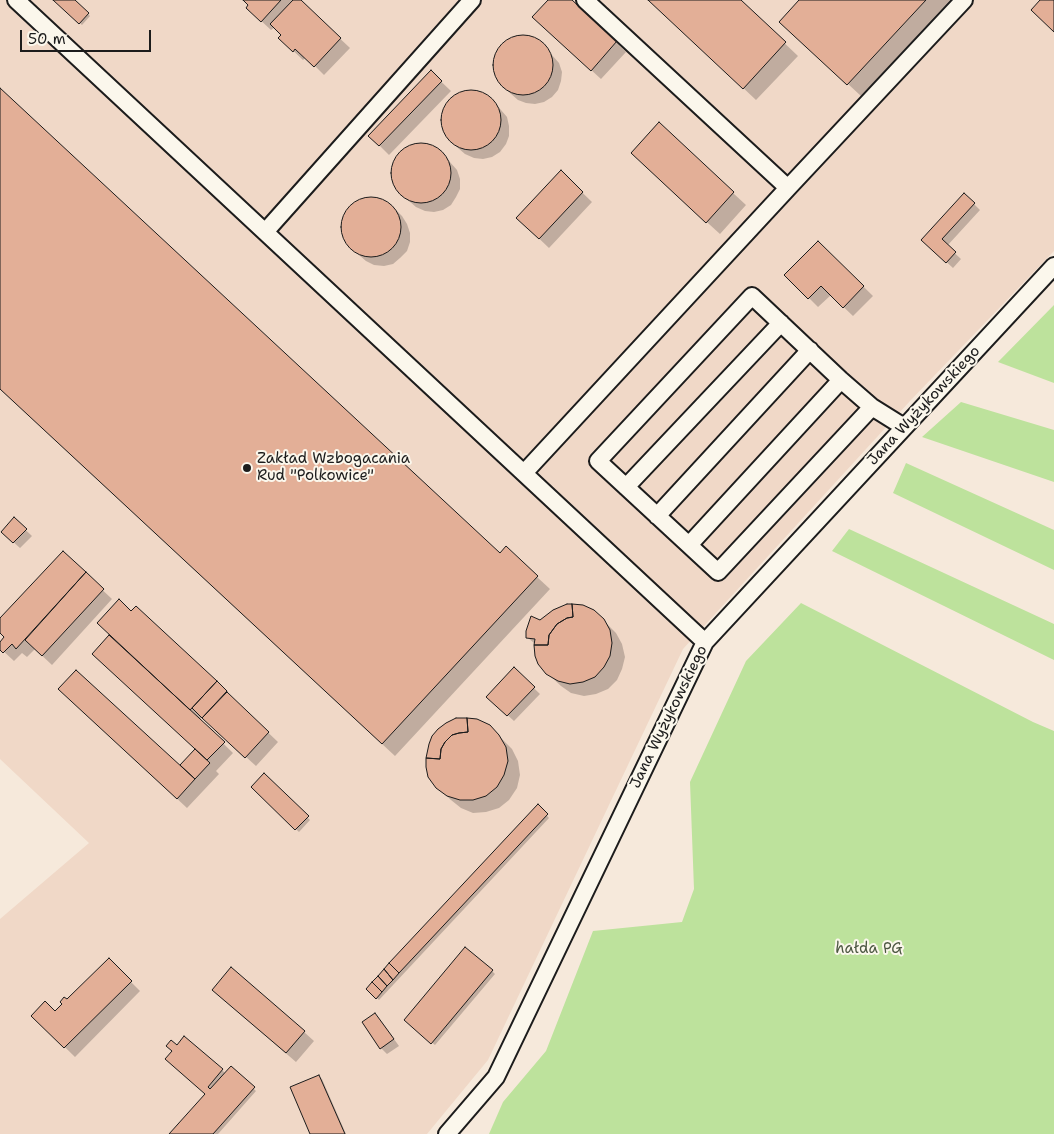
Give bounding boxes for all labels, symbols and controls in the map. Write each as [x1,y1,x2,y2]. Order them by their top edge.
scale bar [22,20,154,52]
text: 50 m [28,29,66,49]
street label: Jana Wyżykowskiego [864,343,984,469]
place label: Zakład Wzbogacania Rud "Polkowice" [257,450,410,485]
marker: Zakład Wzbogacania Rud "Polkowice" [241,462,253,474]
street label: Jana Wyżykowskiego [627,643,711,791]
park label: hałda PG [835,940,903,958]

